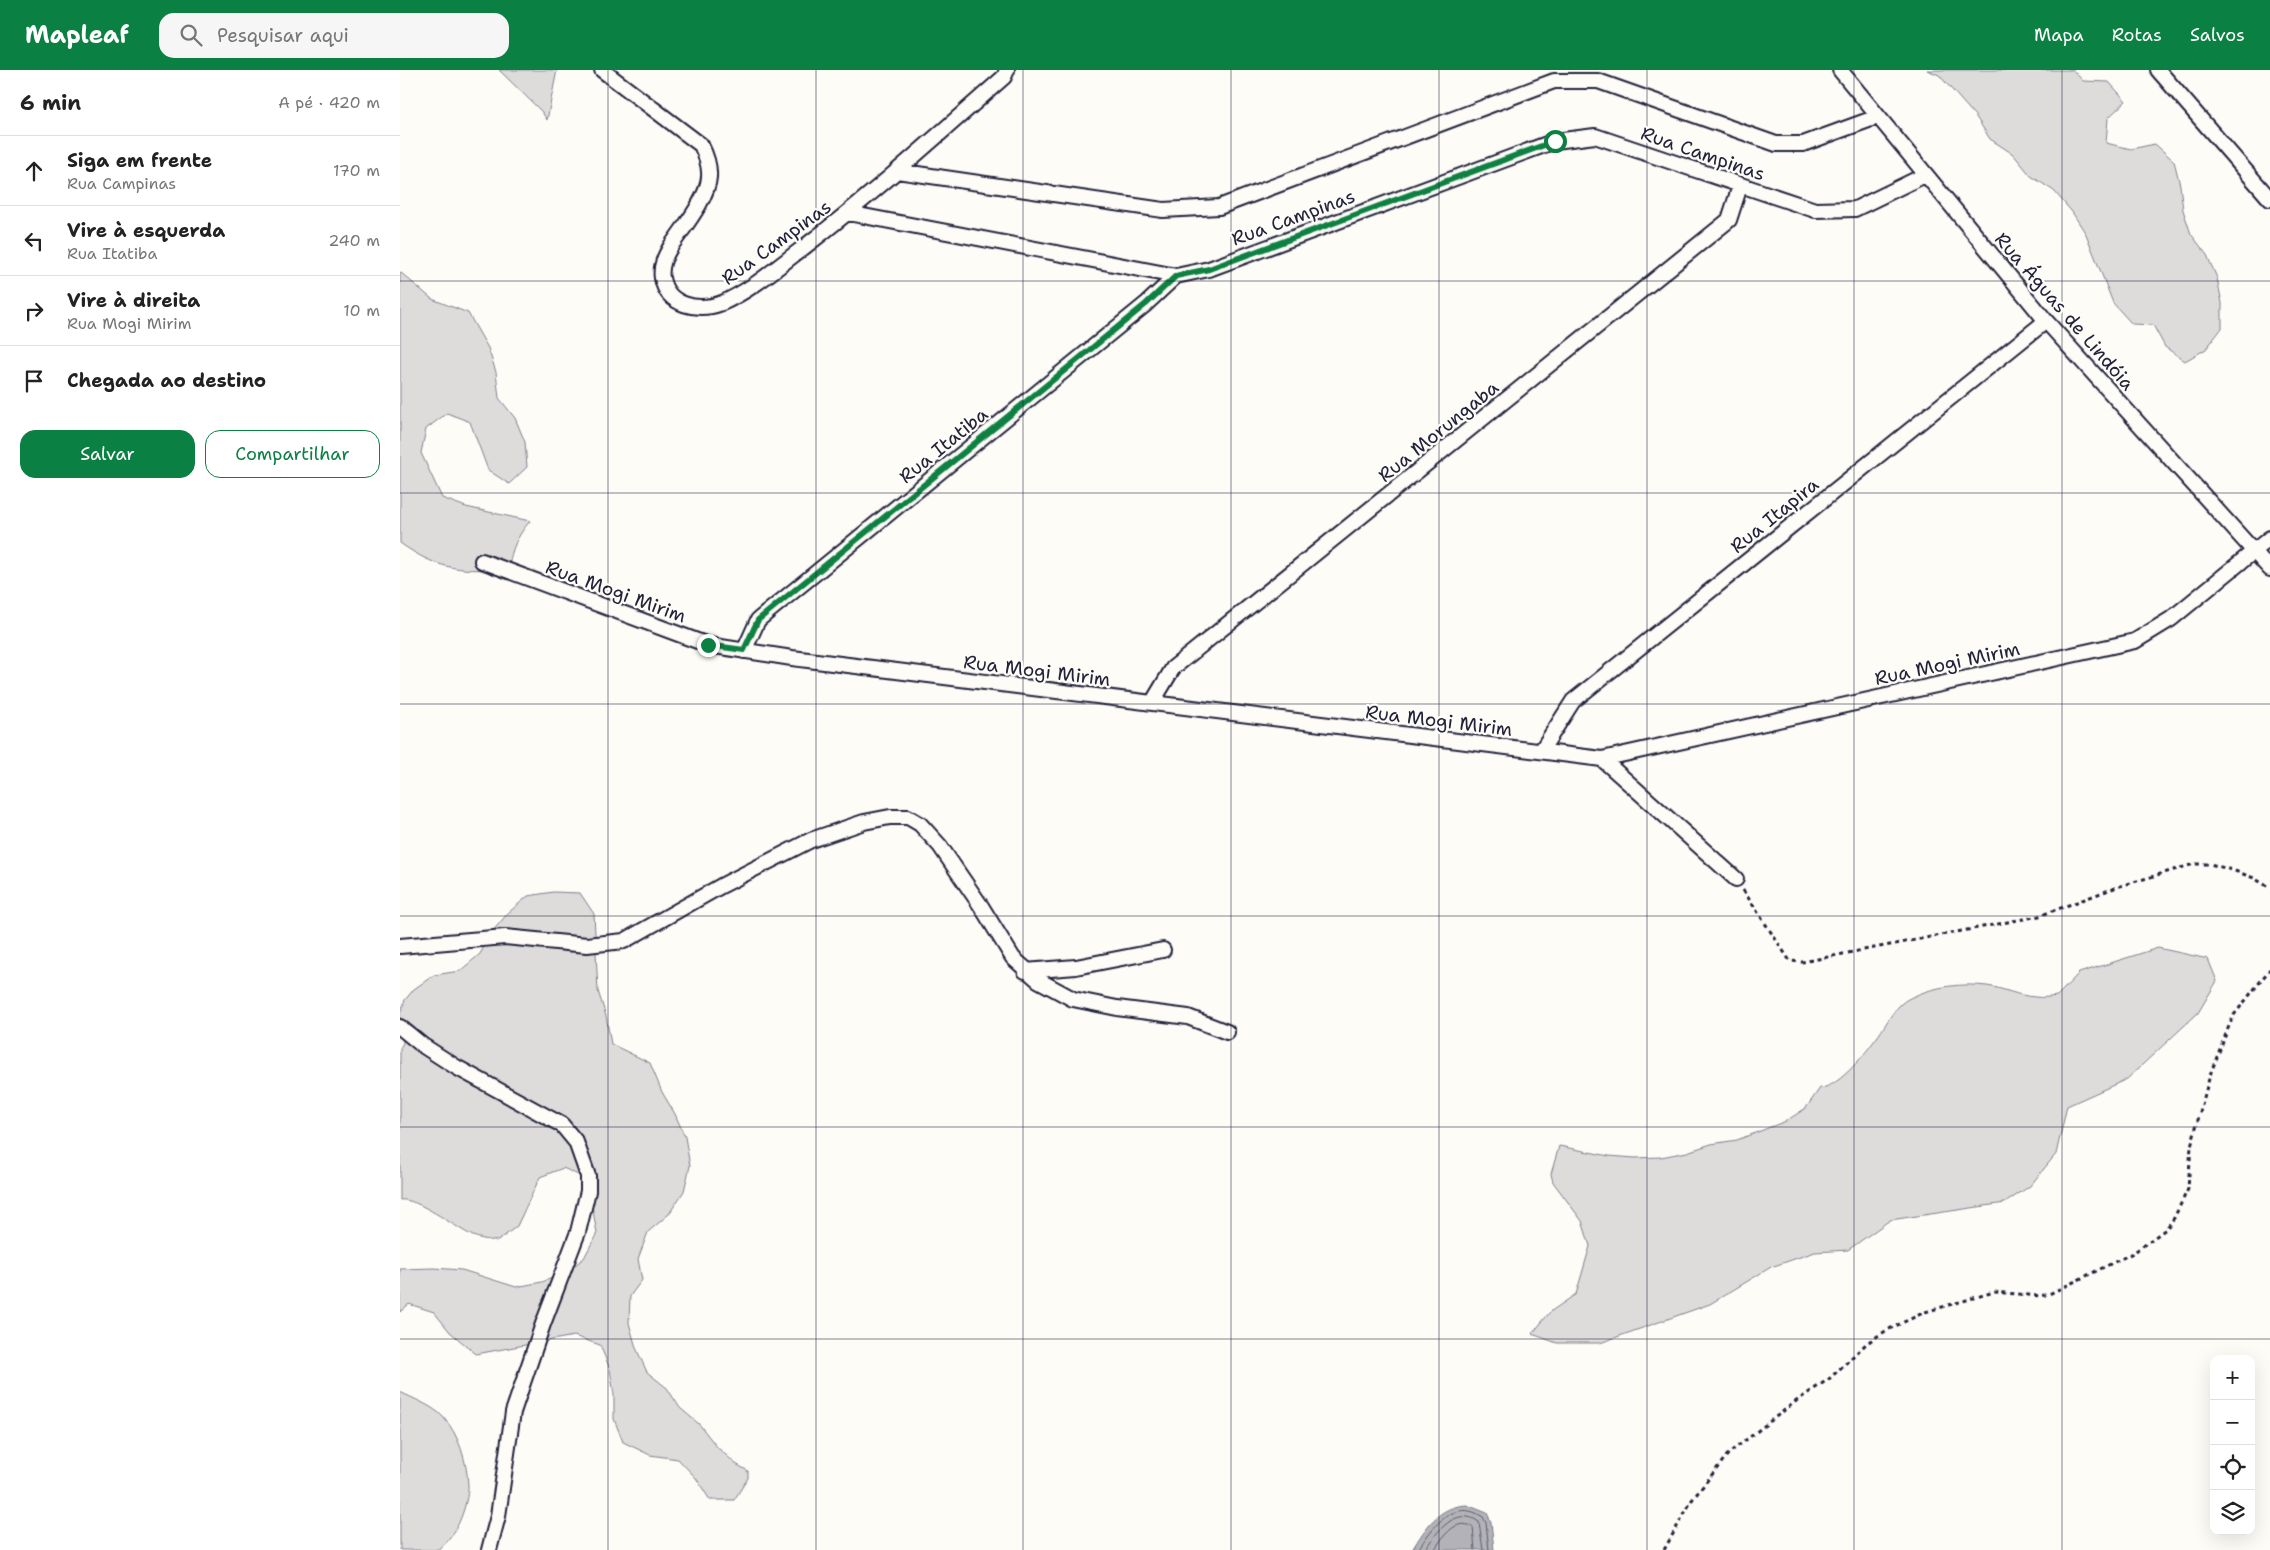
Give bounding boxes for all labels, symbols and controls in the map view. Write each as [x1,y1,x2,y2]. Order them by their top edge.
search box [159,13,509,58]
text: Mapleaf [25,19,129,51]
icon: search [177,21,205,49]
text: Pesquisar aqui [217,23,349,48]
text: Mapa [2034,23,2084,47]
text: Rotas [2112,23,2162,47]
text: Salvos [2190,23,2245,47]
text: 6 min [20,89,81,117]
text: A pé · 420 m [278,92,380,113]
street label: Rua Campinas [1637,121,1768,186]
route start [1544,130,1567,153]
text: Siga em frente [67,148,212,173]
icon: ahead [20,157,48,185]
text: 170 m [333,160,380,181]
text: Rua Campinas [67,173,176,194]
street label: Rua Campinas [1228,184,1358,251]
street label: Rua Campinas [716,194,836,291]
text: Vire à esquerda [67,218,225,243]
street label: Rua Águas de Lindóia [1989,226,2141,396]
icon: left [20,227,48,255]
text: 240 m [328,230,380,251]
text: Rua Itatiba [67,243,157,264]
text: Vire à direita [67,288,200,313]
icon: right [20,297,48,325]
text: 10 m [343,300,380,321]
text: Rua Mogi Mirim [67,313,191,334]
icon: arrive [20,367,48,395]
text: Chegada ao destino [67,368,266,393]
street label: Rua Morungaba [1373,375,1504,488]
street label: Rua Itatiba [894,402,993,489]
button: Salvar [20,430,195,478]
button: Compartilhar [205,430,380,478]
street label: Rua Itapira [1725,472,1824,559]
street label: Rua Mogi Mirim [542,554,690,628]
route end [697,634,720,657]
street label: Rua Mogi Mirim [1872,636,2022,691]
street label: Rua Mogi Mirim [962,649,1112,692]
street label: Rua Mogi Mirim [1364,699,1514,742]
map controls [2210,1355,2255,1535]
button: + [2210,1355,2255,1400]
button: − [2210,1400,2255,1445]
button: locate [2210,1445,2255,1490]
button: layers [2210,1490,2255,1535]

